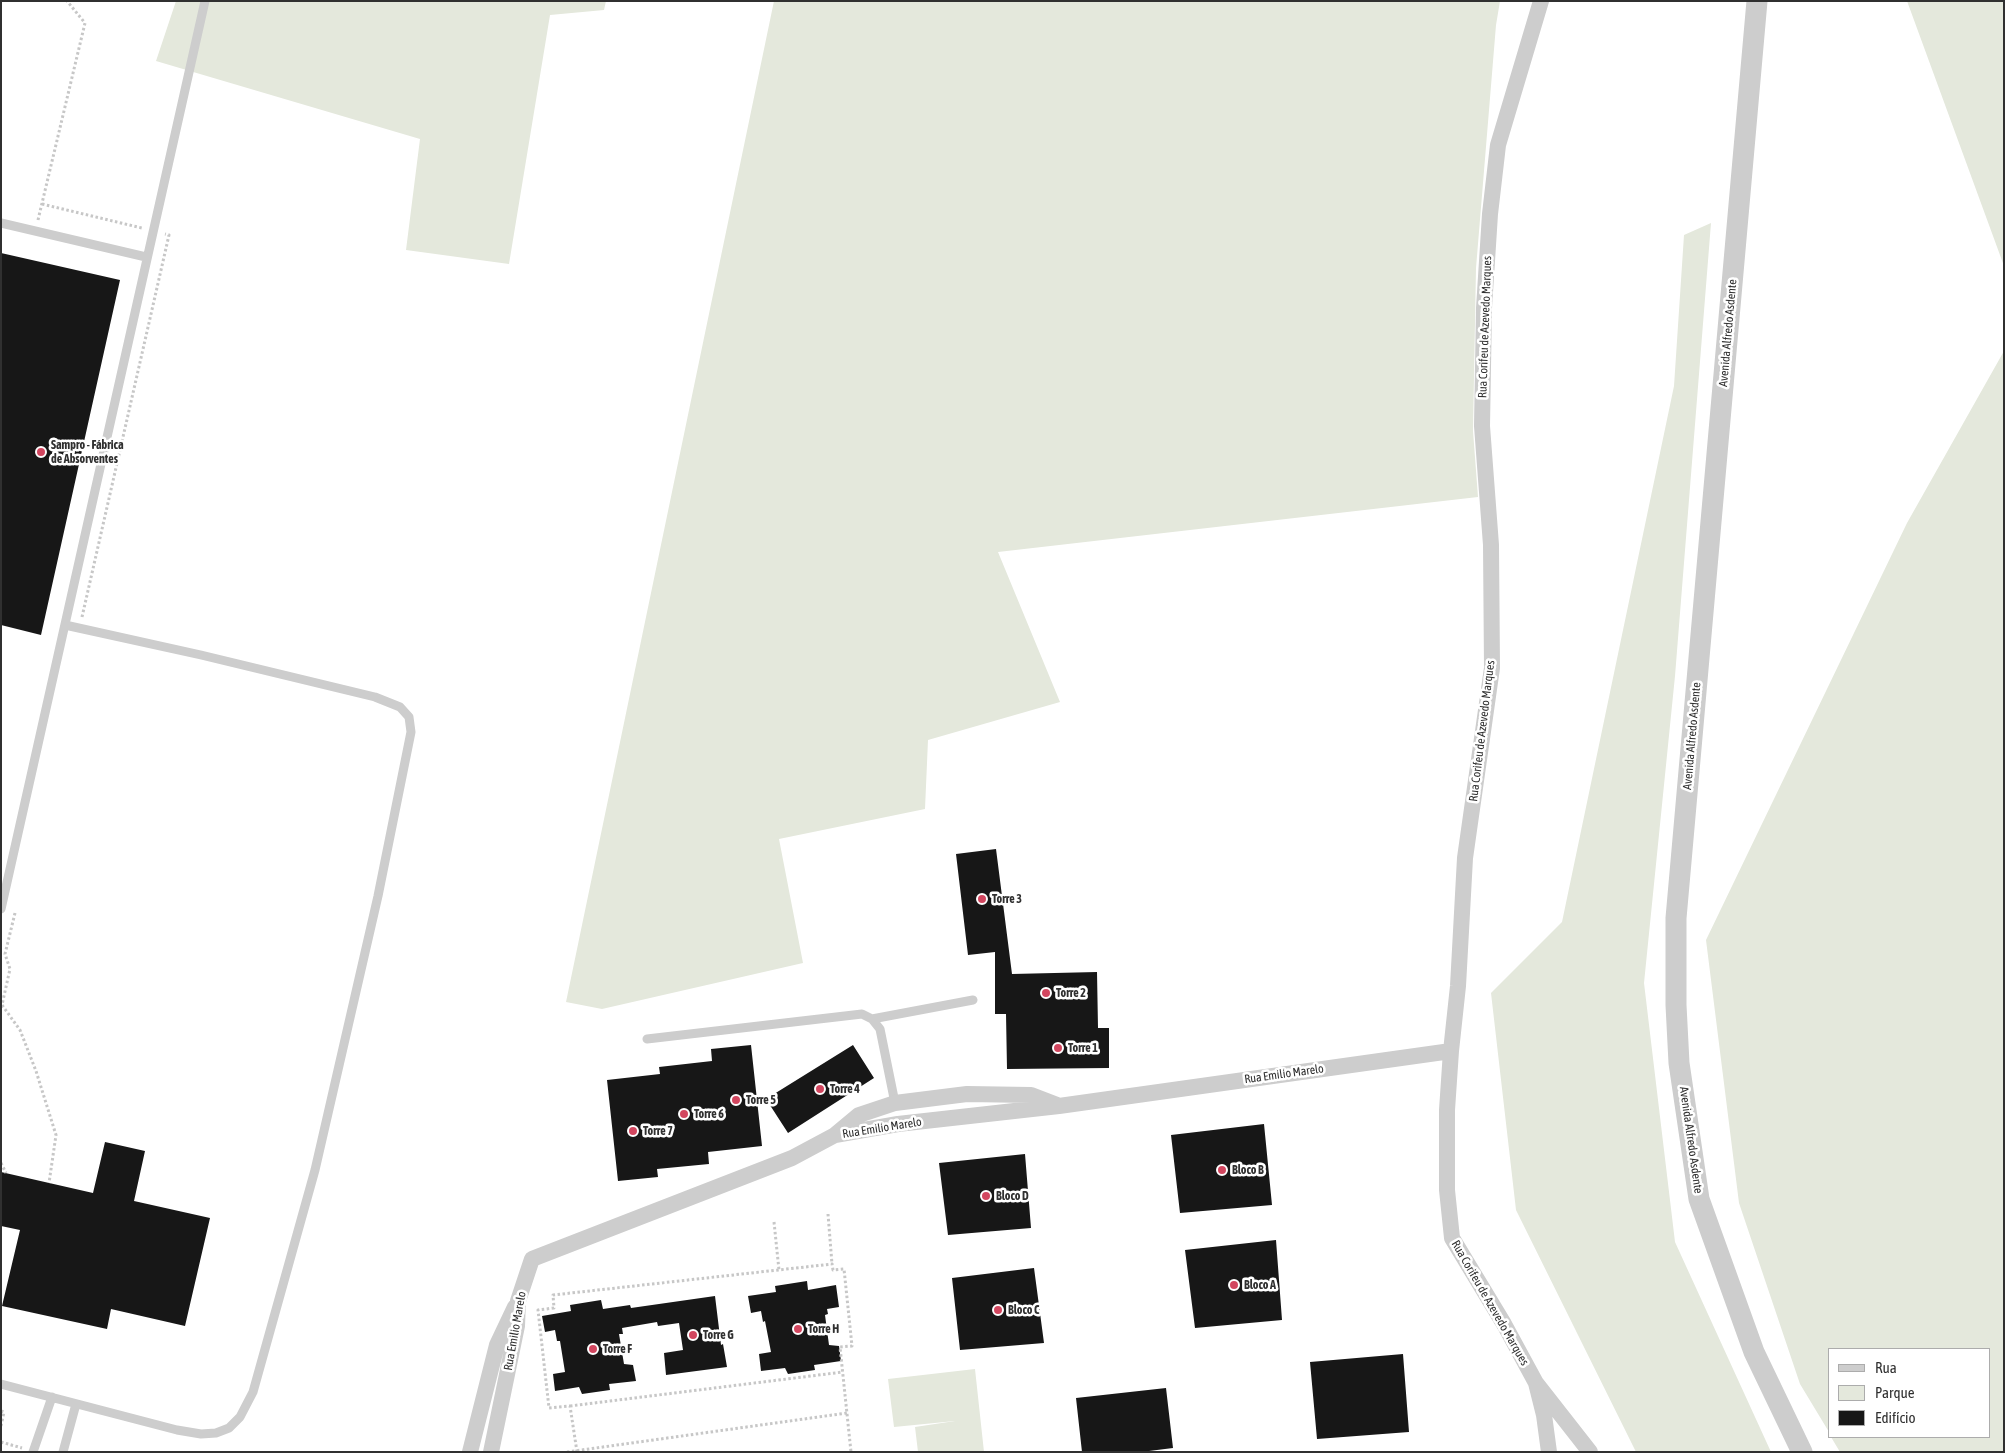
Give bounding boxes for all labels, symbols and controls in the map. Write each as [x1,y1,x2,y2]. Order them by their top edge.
street label: Rua Corifeu de Azevedo Marques [1475,256,1495,398]
street label: Avenida Alfredo Asdente [1716,279,1740,387]
place label: Sampro - Fábrica de Absorventes [51,438,124,466]
marker: Sampro - Fábrica de Absorventes [35,446,47,458]
street label: Rua Corifeu de Azevedo Marques [1466,660,1498,802]
street label: Avenida Alfredo Asdente [1680,682,1704,790]
place label: Torre 3 [992,892,1022,906]
marker: Torre 3 [976,893,988,905]
place label: Torre 2 [1056,986,1086,1000]
marker: Torre 2 [1040,987,1052,999]
place label: Torre 1 [1068,1041,1098,1055]
marker: Torre 1 [1052,1042,1064,1054]
street label: Rua Emilio Marelo [1243,1061,1325,1087]
place label: Torre 4 [830,1082,860,1096]
marker: Torre 4 [814,1083,826,1095]
street label: Avenida Alfredo Asdente [1676,1086,1706,1194]
place label: Torre 5 [746,1093,776,1107]
marker: Torre 5 [730,1094,742,1106]
place label: Torre 6 [694,1107,724,1121]
marker: Torre 6 [678,1108,690,1120]
street label: Rua Emilio Marelo [841,1115,923,1141]
place label: Torre 7 [643,1124,673,1138]
marker: Torre 7 [627,1125,639,1137]
place label: Bloco B [1232,1163,1264,1177]
marker: Bloco B [1216,1164,1228,1176]
place label: Bloco D [996,1189,1029,1203]
marker: Bloco D [980,1190,992,1202]
street label: Rua Corifeu de Azevedo Marques [1448,1238,1532,1368]
place label: Bloco A [1244,1278,1276,1292]
marker: Bloco A [1228,1279,1240,1291]
street label: Rua Emilio Marelo [501,1290,529,1372]
place label: Bloco C [1008,1303,1040,1317]
marker: Bloco C [992,1304,1004,1316]
place label: Torre H [808,1322,839,1336]
marker: Torre H [792,1323,804,1335]
place label: Torre G [703,1328,734,1342]
marker: Torre G [687,1329,699,1341]
place label: Torre F [603,1342,632,1356]
marker: Torre F [587,1343,599,1355]
legend [1828,1348,1990,1438]
text: Rua [1875,1359,1897,1376]
text: Parque [1875,1384,1915,1401]
text: Edifício [1875,1409,1916,1426]

